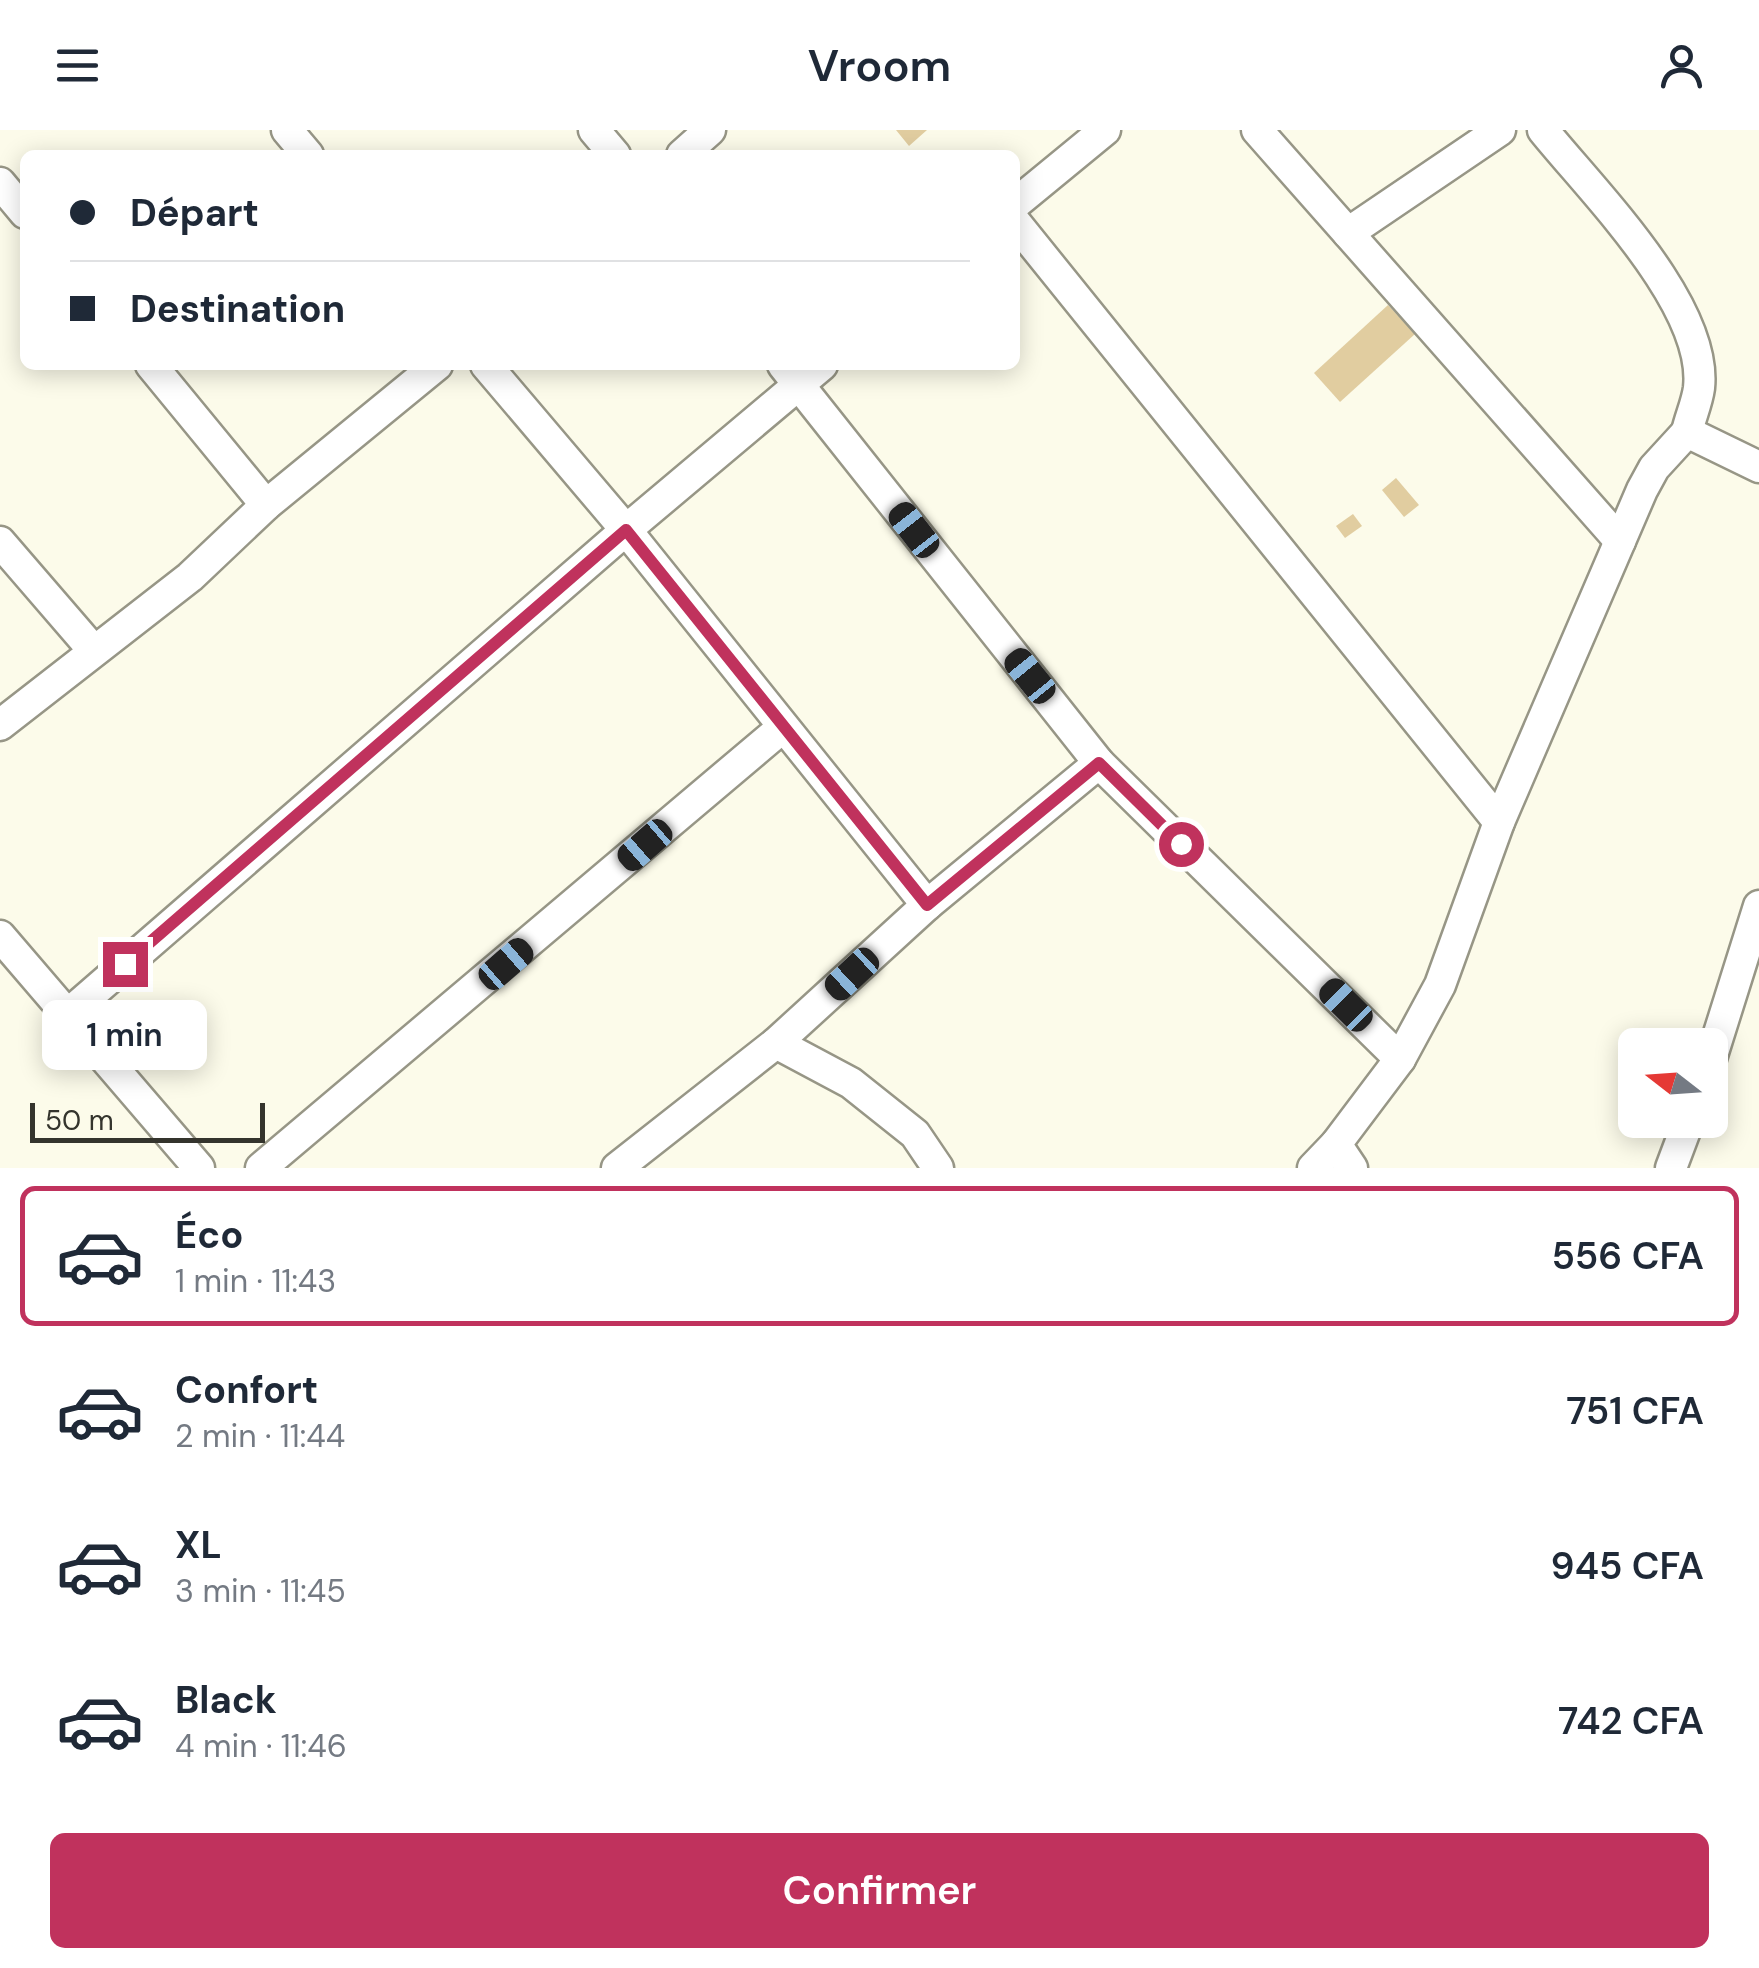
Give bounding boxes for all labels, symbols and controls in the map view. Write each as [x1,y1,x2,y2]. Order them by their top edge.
text: Vroom [808,36,951,95]
icon: menu [50,38,105,93]
icon: person [1654,38,1709,93]
text: Départ [130,188,259,238]
text: Destination [130,284,345,334]
car [884,497,944,563]
car [999,643,1061,709]
car [613,814,677,876]
route start [1159,822,1204,867]
car [474,933,538,995]
route end [103,942,148,987]
car [820,943,884,1005]
car [1314,973,1378,1037]
callout: 1 min [42,999,208,1069]
text: 1 min [86,1014,163,1056]
north arrow [1618,1028,1728,1138]
map controls [1618,1028,1728,1138]
scale bar [30,1098,265,1143]
text: 50 m [45,1102,114,1139]
text: Éco [175,1210,243,1260]
icon: car [55,1211,145,1301]
text: 556 CFA [1551,1231,1704,1281]
text: 1 min · 11:43 [175,1260,336,1302]
text: Confort [175,1365,318,1415]
icon: car [55,1366,145,1456]
text: 751 CFA [1566,1386,1704,1436]
text: 2 min · 11:44 [175,1415,345,1457]
text: XL [175,1520,222,1570]
icon: car [55,1521,145,1611]
text: 945 CFA [1551,1541,1704,1591]
text: 3 min · 11:45 [175,1570,346,1612]
text: Black [175,1675,277,1725]
icon: car [55,1676,145,1766]
text: 742 CFA [1558,1696,1704,1746]
text: 4 min · 11:46 [175,1725,347,1767]
button: Confirmer [50,1833,1709,1948]

